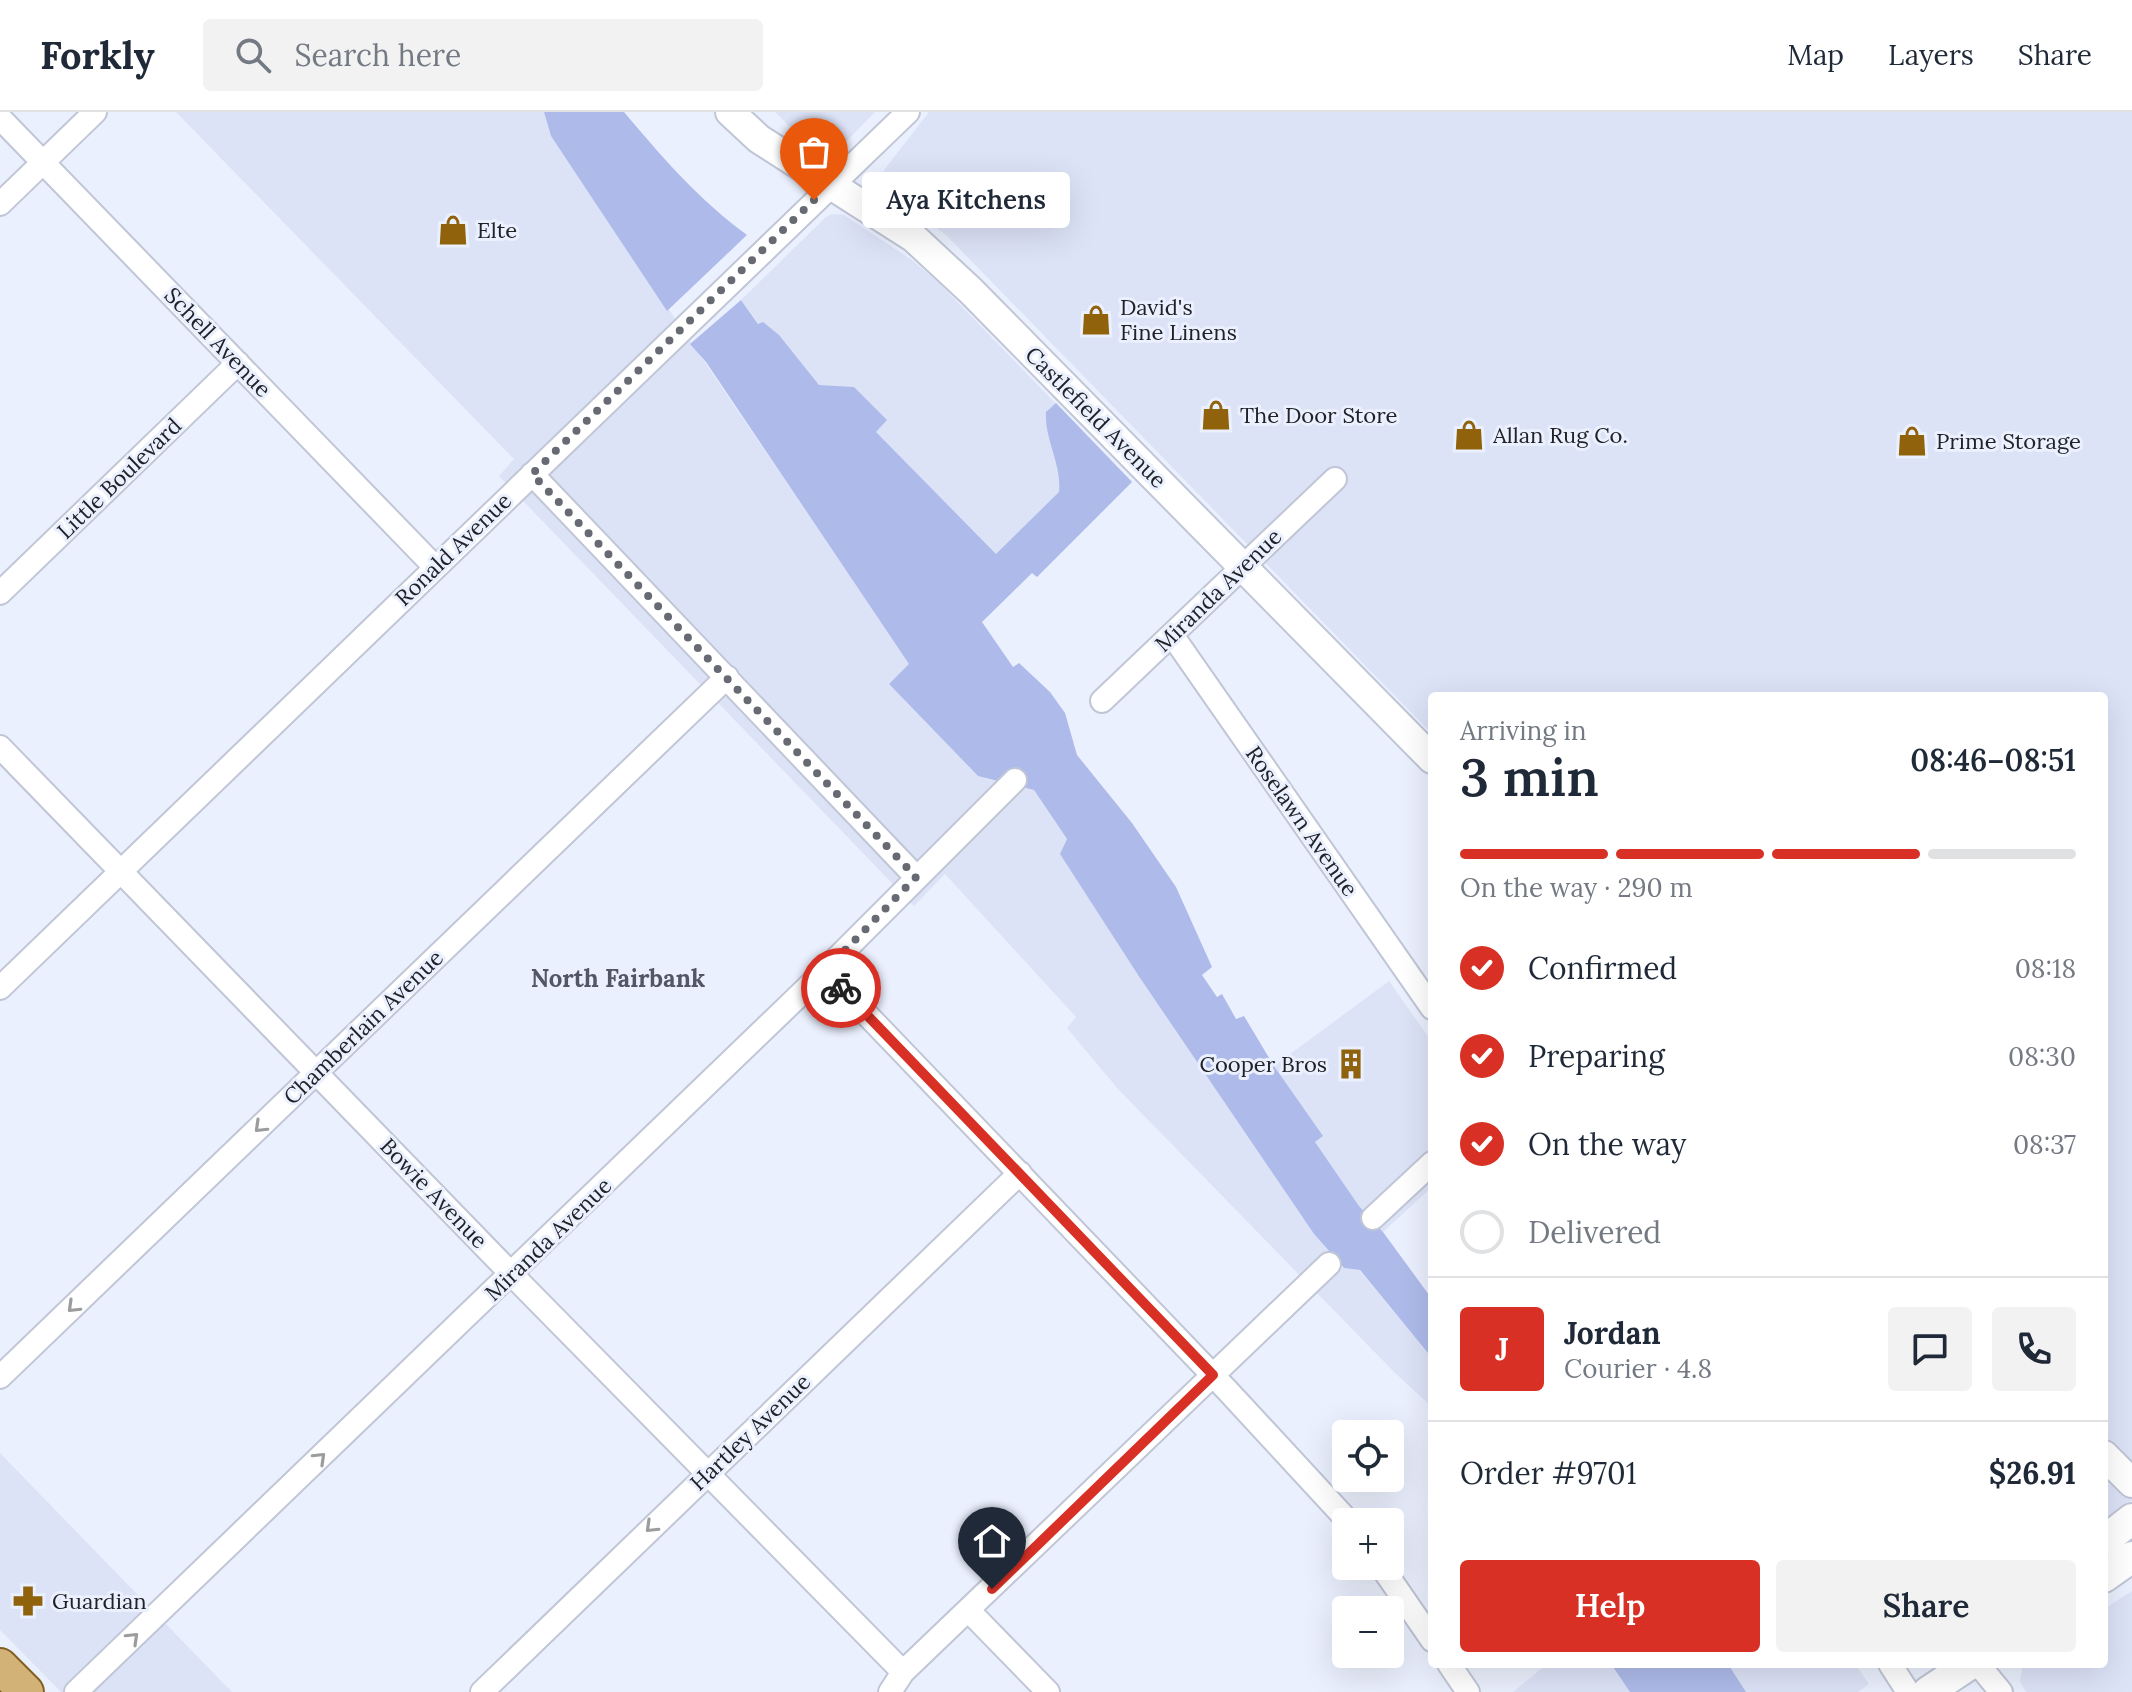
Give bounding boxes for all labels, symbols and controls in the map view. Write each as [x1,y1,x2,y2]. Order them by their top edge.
search box [203,19,763,91]
text: Forkly [40,31,155,79]
icon: search [231,33,275,77]
text: Search here [295,36,461,74]
text: Map [1787,37,1844,73]
text: Layers [1888,37,1974,73]
text: Share [2018,37,2092,73]
pin [780,118,848,200]
icon: bag [792,130,836,174]
callout: Aya Kitchens [862,172,1070,228]
text: Aya Kitchens [886,183,1046,216]
shop icon: Elte [436,213,470,247]
place label: Elte [477,216,517,244]
street label: Schell Avenue [159,281,277,403]
place label: David's Fine Linens [1120,293,1237,346]
shop icon: David's Fine Linens [1079,303,1113,337]
street label: Castlefield Avenue [1019,340,1173,494]
shop icon: The Door Store [1199,398,1233,432]
place label: The Door Store [1240,401,1398,429]
street label: Little Boulevard [51,412,187,544]
shop icon: Allan Rug Co. [1452,418,1486,452]
place label: Allan Rug Co. [1492,421,1628,449]
shop icon: Prime Storage [1895,424,1929,458]
place label: Prime Storage [1936,427,2081,455]
street label: Ronald Avenue [389,486,517,611]
street label: Miranda Avenue [1149,522,1287,658]
text: Arriving in [1460,714,1587,747]
street label: Roselawn Avenue [1240,740,1364,902]
text: 08:46–08:51 [1910,741,2076,779]
text: 3 min [1460,744,1599,810]
text: On the way · 290 m [1460,871,1693,904]
street label: Chamberlain Avenue [277,944,449,1110]
icon: check [1460,946,1504,990]
courier [801,948,881,1028]
text: Confirmed [1528,949,1677,987]
text: 08:18 [2015,952,2076,985]
district label: North Fairbank [531,963,705,994]
icon: bike [819,966,863,1010]
icon: check [1460,1034,1504,1078]
text: Preparing [1528,1037,1665,1075]
text: 08:30 [2008,1040,2076,1073]
building icon: Cooper Bros [1334,1047,1368,1081]
place label: Cooper Bros [1200,1050,1327,1078]
one-way arrow [255,1117,269,1132]
icon: check [1460,1122,1504,1166]
text: On the way [1528,1125,1686,1163]
text: 08:37 [2013,1128,2076,1161]
street label: Bowie Avenue [374,1132,494,1254]
street label: Miranda Avenue [479,1171,617,1307]
text: Delivered [1528,1213,1661,1251]
one-way arrow [68,1298,82,1312]
button: chat [1888,1307,1972,1391]
button: phone [1992,1307,2076,1391]
text: Jordan [1564,1314,1661,1352]
text: J [1495,1330,1509,1368]
text: Courier · 4.8 [1564,1352,1712,1385]
street label: Hartley Avenue [684,1368,816,1496]
map controls [1332,1420,1404,1668]
button: locate [1332,1420,1404,1492]
one-way arrow [311,1453,325,1467]
text: Order #9701 [1460,1454,1637,1492]
text: $26.91 [1989,1454,2076,1492]
pin [958,1507,1026,1589]
button: + [1332,1508,1404,1580]
one-way arrow [646,1518,660,1533]
icon: home [970,1519,1014,1563]
button: Help [1460,1560,1760,1652]
button: Share [1776,1560,2076,1652]
pharmacy icon: Guardian [11,1584,45,1618]
place label: Guardian [52,1587,147,1615]
button: − [1332,1596,1404,1668]
one-way arrow [124,1633,138,1647]

